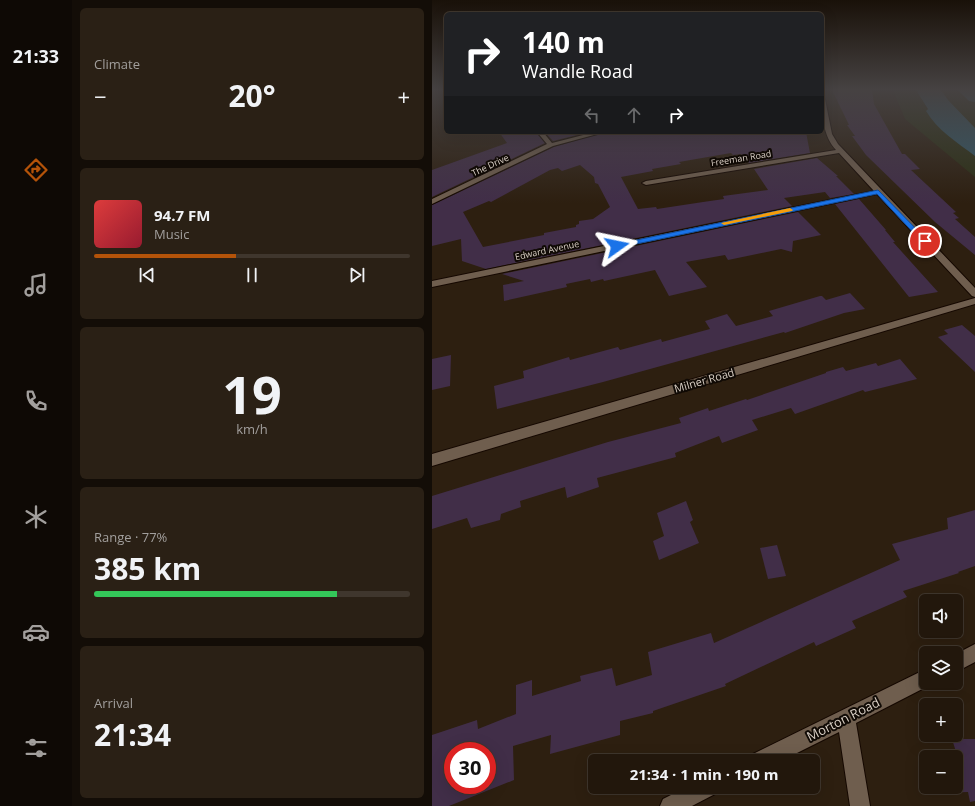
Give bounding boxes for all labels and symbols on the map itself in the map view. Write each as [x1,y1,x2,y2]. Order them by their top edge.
street label: Freeman Road [710,147,772,169]
street label: The Drive [469,151,511,179]
pin [908,224,942,258]
position arrow [596,225,638,267]
street label: Edward Avenue [514,237,580,263]
street label: Milner Road [672,364,736,396]
street label: Morton Road [803,693,883,745]
speed limit sign: 30 [444,742,496,794]

